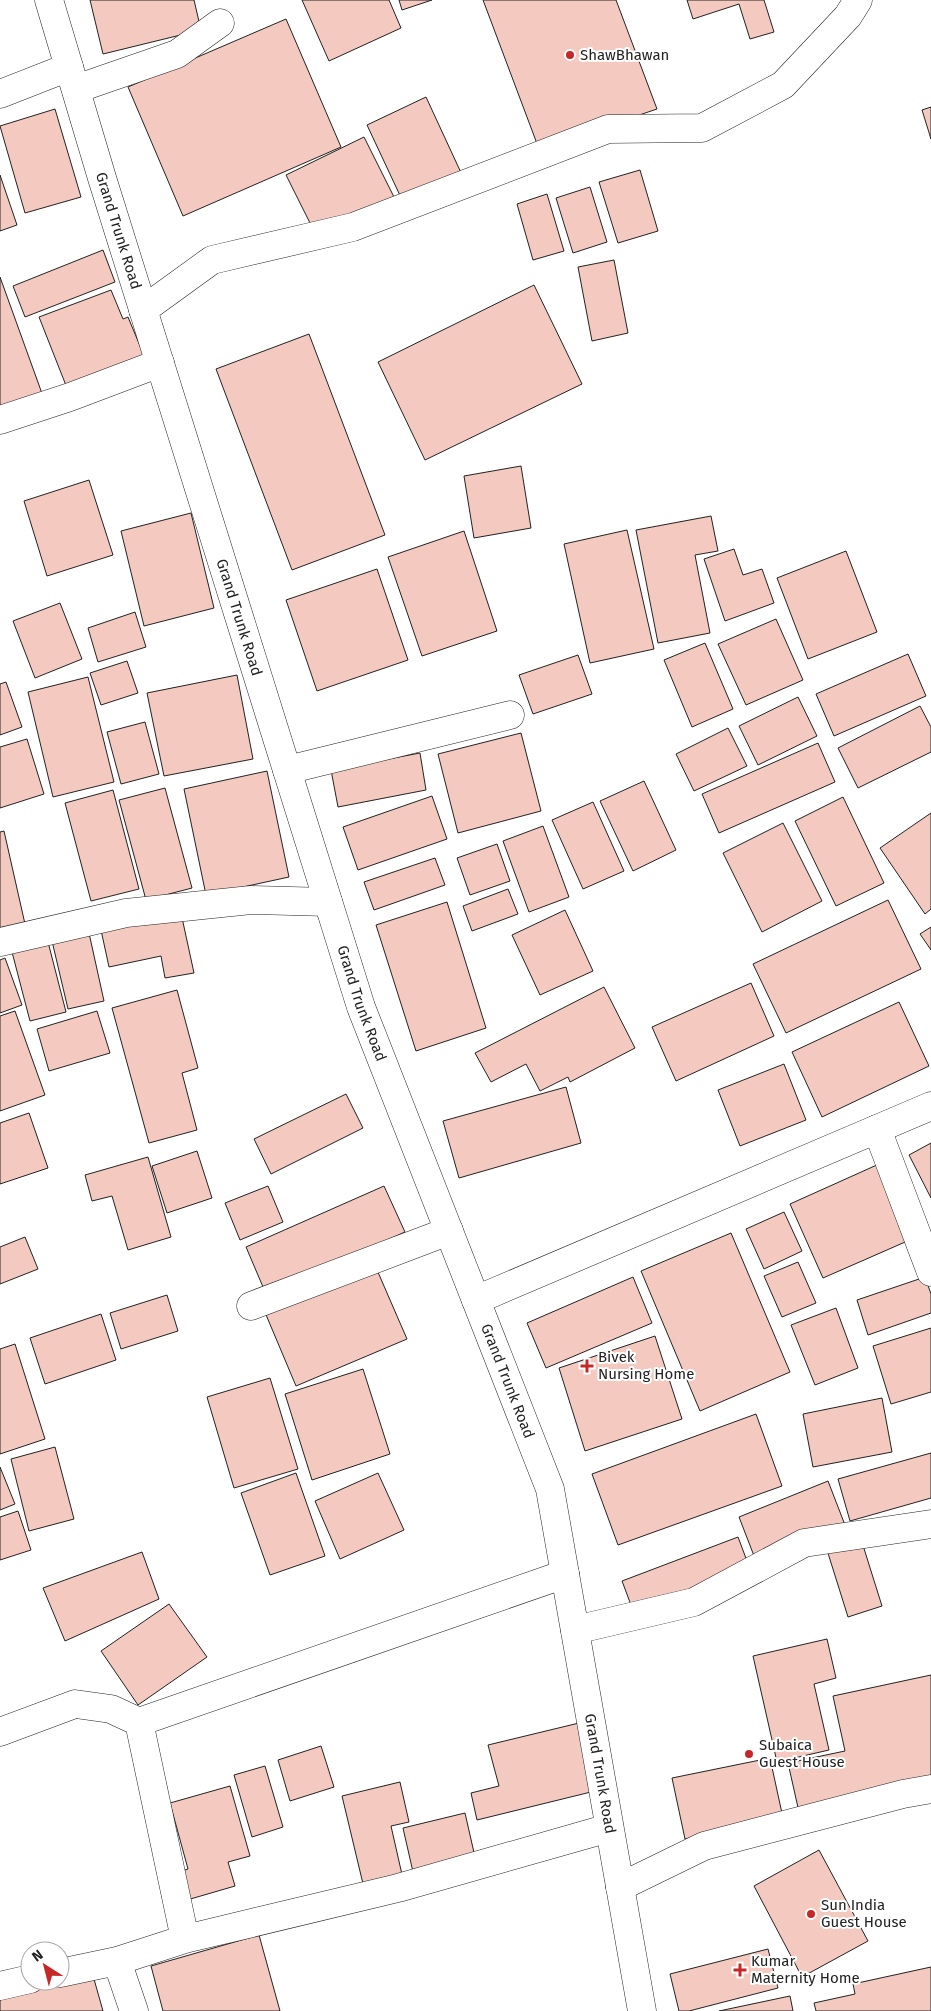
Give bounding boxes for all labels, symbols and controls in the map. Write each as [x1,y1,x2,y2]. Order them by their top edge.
place label: ShawBhawan [580,46,669,64]
marker: ShawBhawan [564,49,576,61]
street label: Grand Trunk Road [92,170,145,291]
street label: Grand Trunk Road [213,557,266,678]
street label: Grand Trunk Road [333,943,390,1064]
street label: Grand Trunk Road [477,1321,538,1441]
place label: Bivek Nursing Home [598,1348,694,1383]
marker: Bivek Nursing Home [580,1359,594,1373]
street label: Grand Trunk Road [581,1712,620,1835]
place label: Subaica Guest House [759,1736,845,1771]
marker: Subaica Guest House [743,1748,755,1760]
place label: Sun India Guest House [821,1896,907,1931]
marker: Sun India Guest House [805,1908,817,1920]
north arrow [20,1941,70,1991]
text: N [29,1946,46,1965]
place label: Kumar Maternity Home [751,1952,860,1987]
marker: Kumar Maternity Home [733,1963,747,1977]

